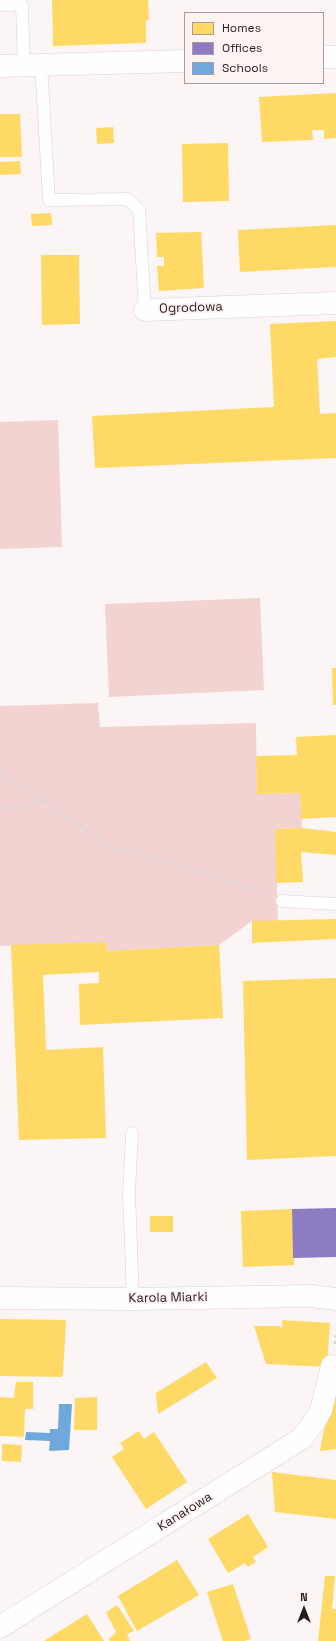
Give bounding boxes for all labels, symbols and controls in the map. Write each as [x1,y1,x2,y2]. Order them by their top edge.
legend [184,12,324,84]
text: Homes [222,20,261,36]
text: Offices [222,40,262,56]
text: Schools [222,60,268,76]
street label: Ogrodowa [159,299,223,317]
street label: Karola Miarki [128,1290,208,1306]
street label: Kanałowa [155,1489,215,1535]
north arrow [284,1589,324,1629]
text: N [300,1590,308,1604]

